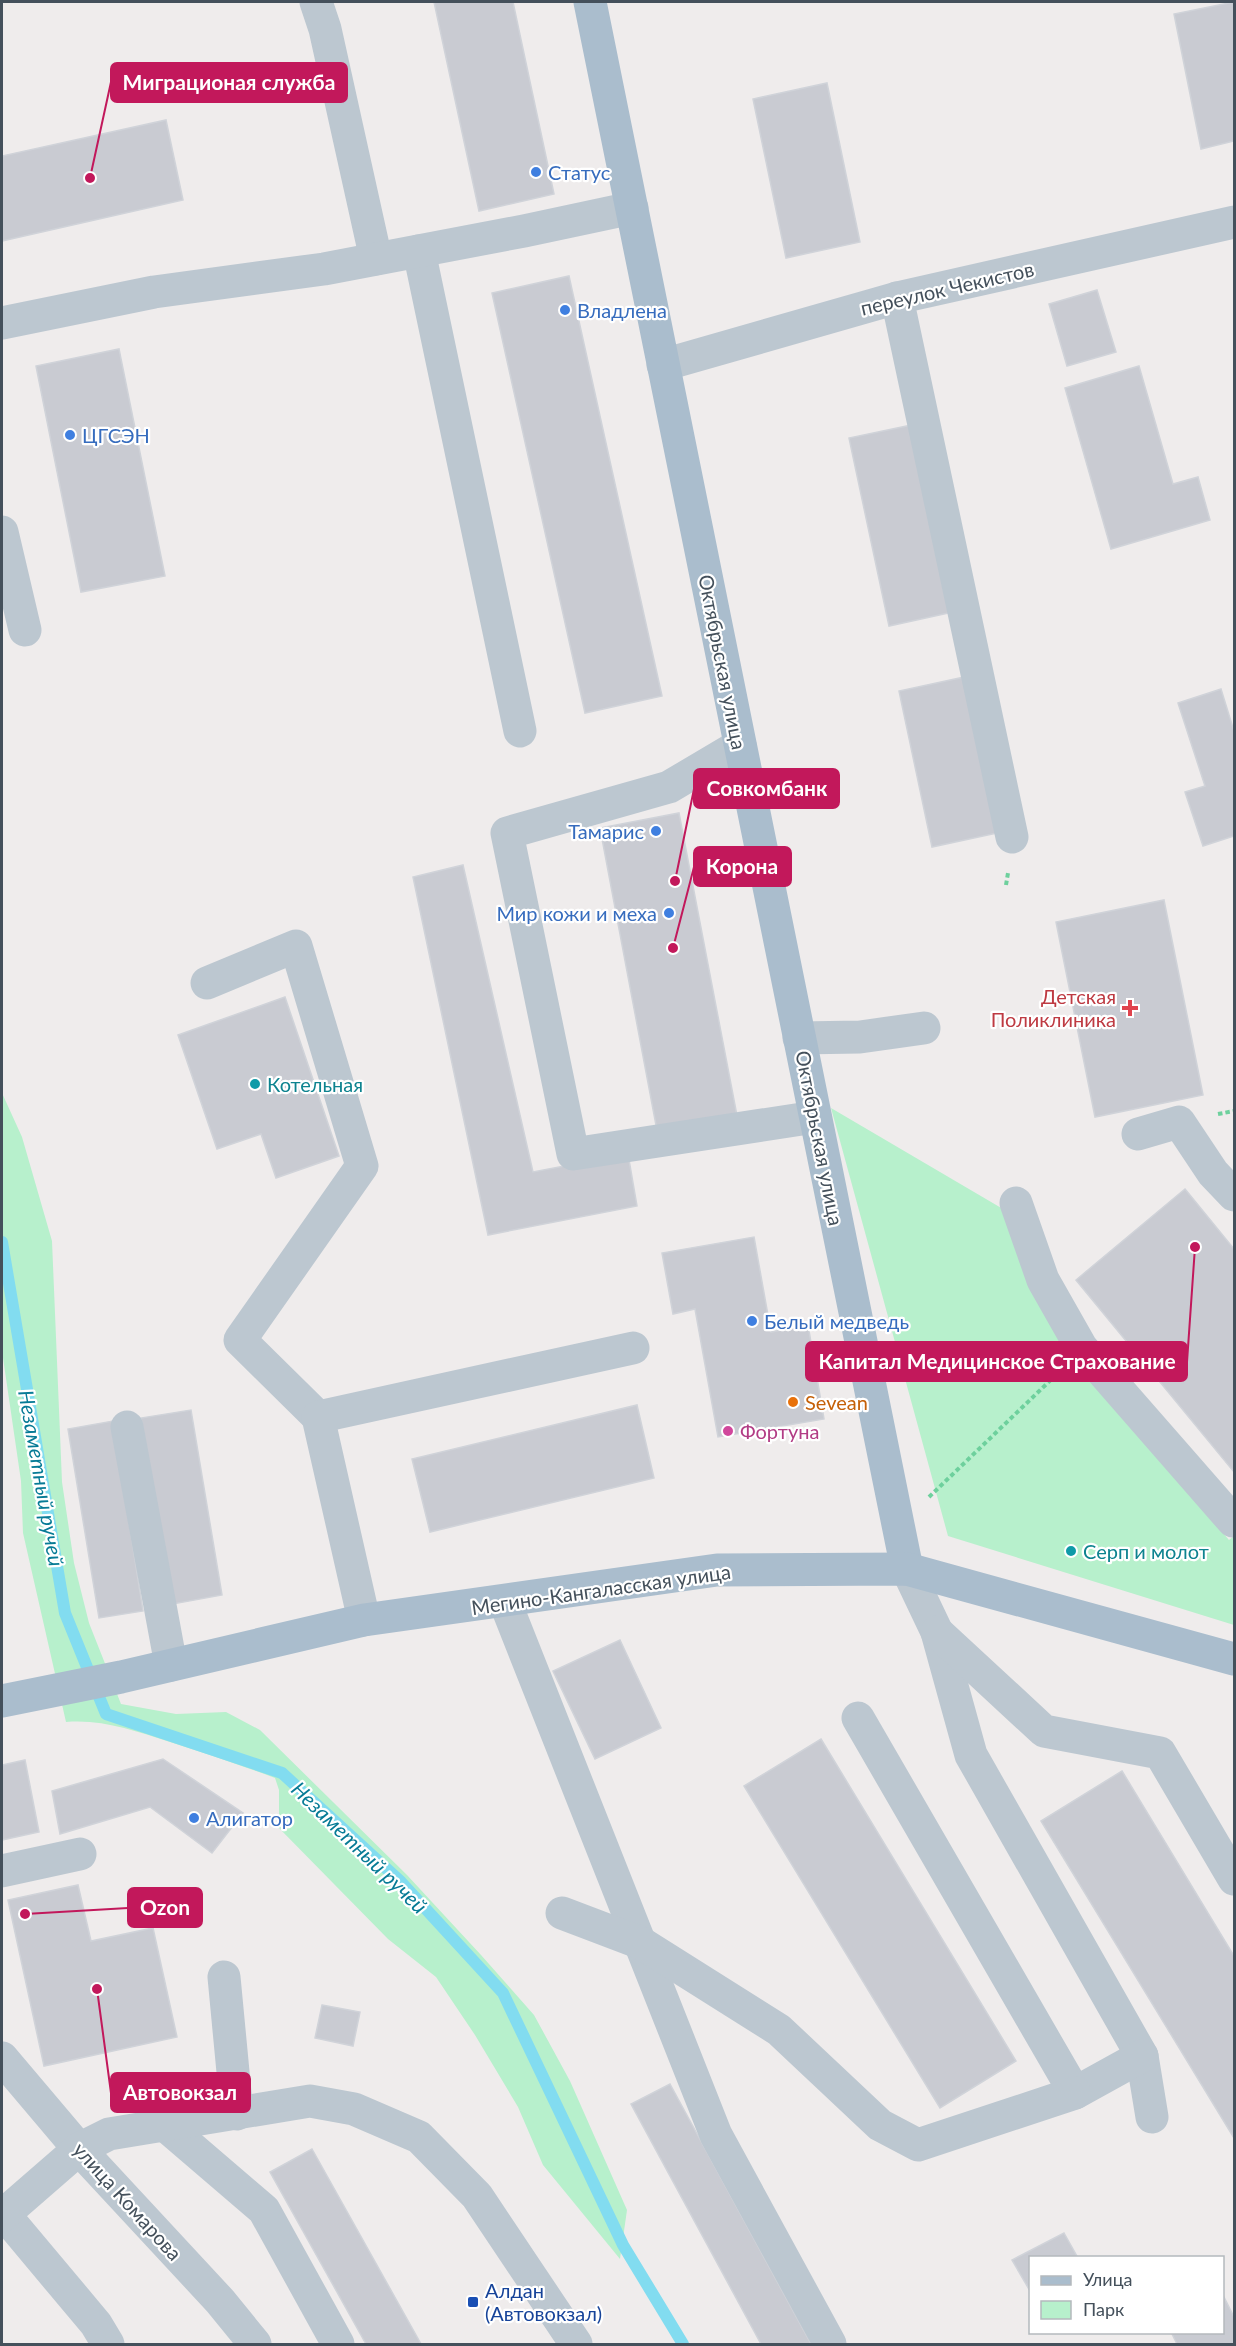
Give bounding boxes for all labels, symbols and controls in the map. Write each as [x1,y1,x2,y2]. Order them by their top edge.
callout: Миграционая служба [111,63,347,102]
text: Миграционая служба [123,69,335,94]
place label: Статус [548,160,611,184]
marker: Статус [529,165,543,179]
street label: переулок Чекистов [858,256,1036,320]
place label: Владлена [577,298,667,322]
marker: Владлена [558,303,572,317]
place label: ЦГСЭН [82,423,150,447]
marker: ЦГСЭН [63,428,77,442]
street label: Октябрьская улица [694,573,752,751]
callout: Совкомбанк [694,769,839,808]
text: Совкомбанк [707,775,828,800]
place label: Тамарис [568,819,644,843]
marker: Тамарис [649,824,663,838]
callout: Корона [694,847,791,886]
text: Корона [706,853,778,878]
place label: Мир кожи и меха [496,901,657,925]
marker: Мир кожи и меха [662,906,676,920]
place label: Детская Поликлиника [991,984,1116,1031]
marker: Детская Поликлиника [1121,999,1139,1017]
street label: Октябрьская улица [791,1049,849,1227]
place label: Котельная [267,1072,363,1096]
marker: Котельная [248,1077,262,1091]
place label: Белый медведь [764,1309,909,1333]
marker: Белый медведь [745,1314,759,1328]
callout: Капитал Медицинское Страхование [806,1342,1187,1381]
text: Капитал Медицинское Страхование [818,1348,1176,1373]
water label: Незаметный ручей [14,1388,70,1568]
place label: Sevean [805,1390,868,1414]
marker: Sevean [786,1395,800,1409]
place label: Фортуна [740,1419,819,1443]
marker: Фортуна [721,1424,735,1438]
place label: Серп и молот [1083,1539,1209,1563]
marker: Серп и молот [1064,1544,1078,1558]
street label: Мегино-Кангаласская улица [470,1559,732,1619]
water label: Незаметный ручей [287,1776,433,1918]
place label: Алигатор [206,1806,293,1830]
marker: Алигатор [187,1811,201,1825]
callout: Ozon [128,1888,202,1927]
text: Ozon [140,1894,190,1919]
callout: Автовокзал [111,2073,250,2112]
text: Автовокзал [122,2079,237,2104]
street label: улица Комарова [69,2137,187,2265]
legend [1029,2256,1224,2334]
text: Улица [1083,2268,1133,2290]
place label: Алдан (Автовокзал) [485,2278,602,2325]
marker: Алдан (Автовокзал) [466,2295,480,2309]
text: Парк [1083,2298,1125,2320]

